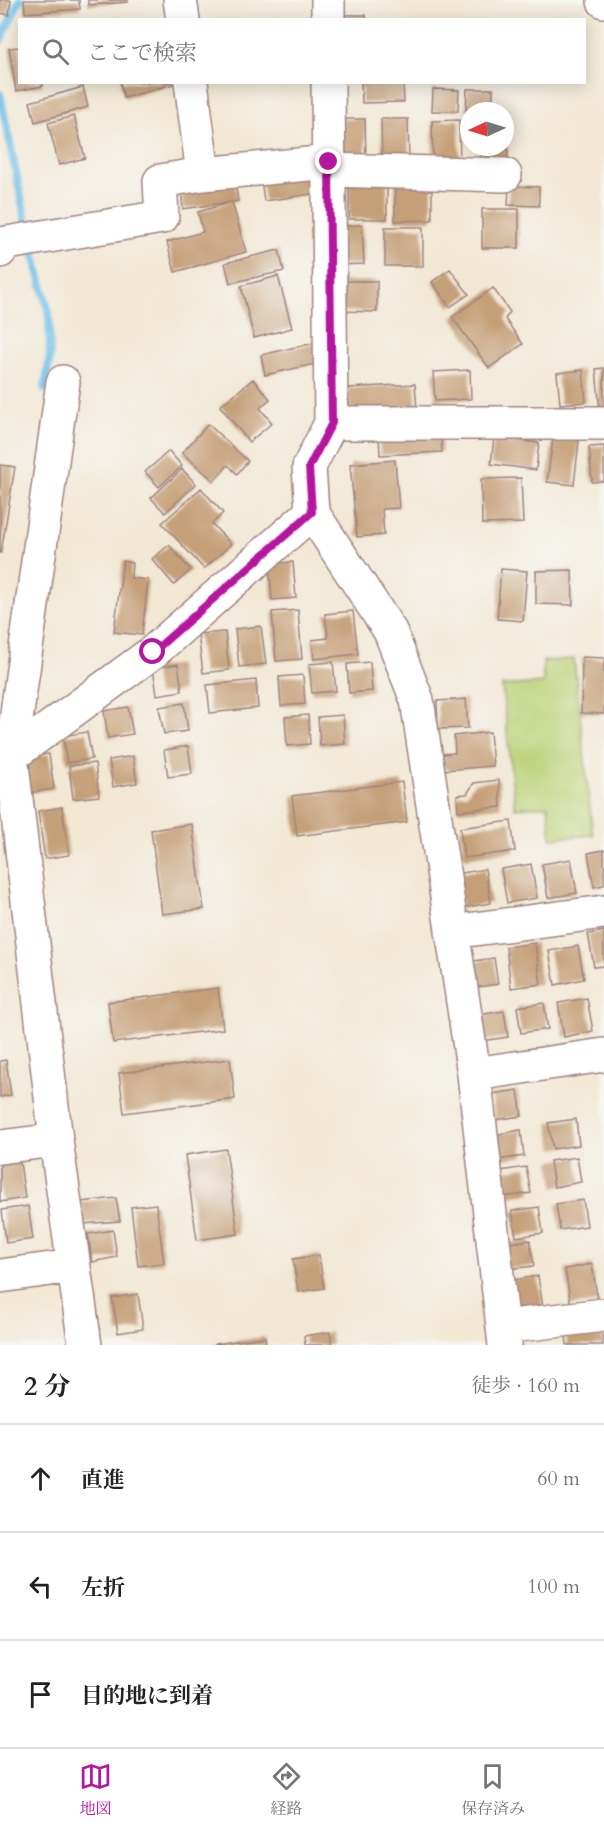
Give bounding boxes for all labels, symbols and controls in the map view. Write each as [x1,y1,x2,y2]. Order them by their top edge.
search box [18,18,586,84]
icon: search [39,35,72,68]
text: ここで検索 [87,38,197,68]
north arrow [460,102,514,156]
route end [315,148,341,174]
route start [139,638,165,664]
text: 2 分 [24,1369,70,1404]
text: 徒歩 · 160 m [471,1372,580,1399]
icon: ahead [24,1462,57,1495]
text: 直進 [81,1465,125,1495]
text: 60 m [537,1465,580,1492]
icon: left [24,1570,57,1603]
text: 左折 [81,1573,125,1603]
text: 100 m [527,1573,580,1600]
icon: arrive [24,1678,57,1711]
text: 目的地に到着 [81,1681,213,1711]
tab: 地図 [79,1760,112,1820]
tab: 経路 [270,1760,303,1820]
tab: 保存済み [461,1760,525,1820]

